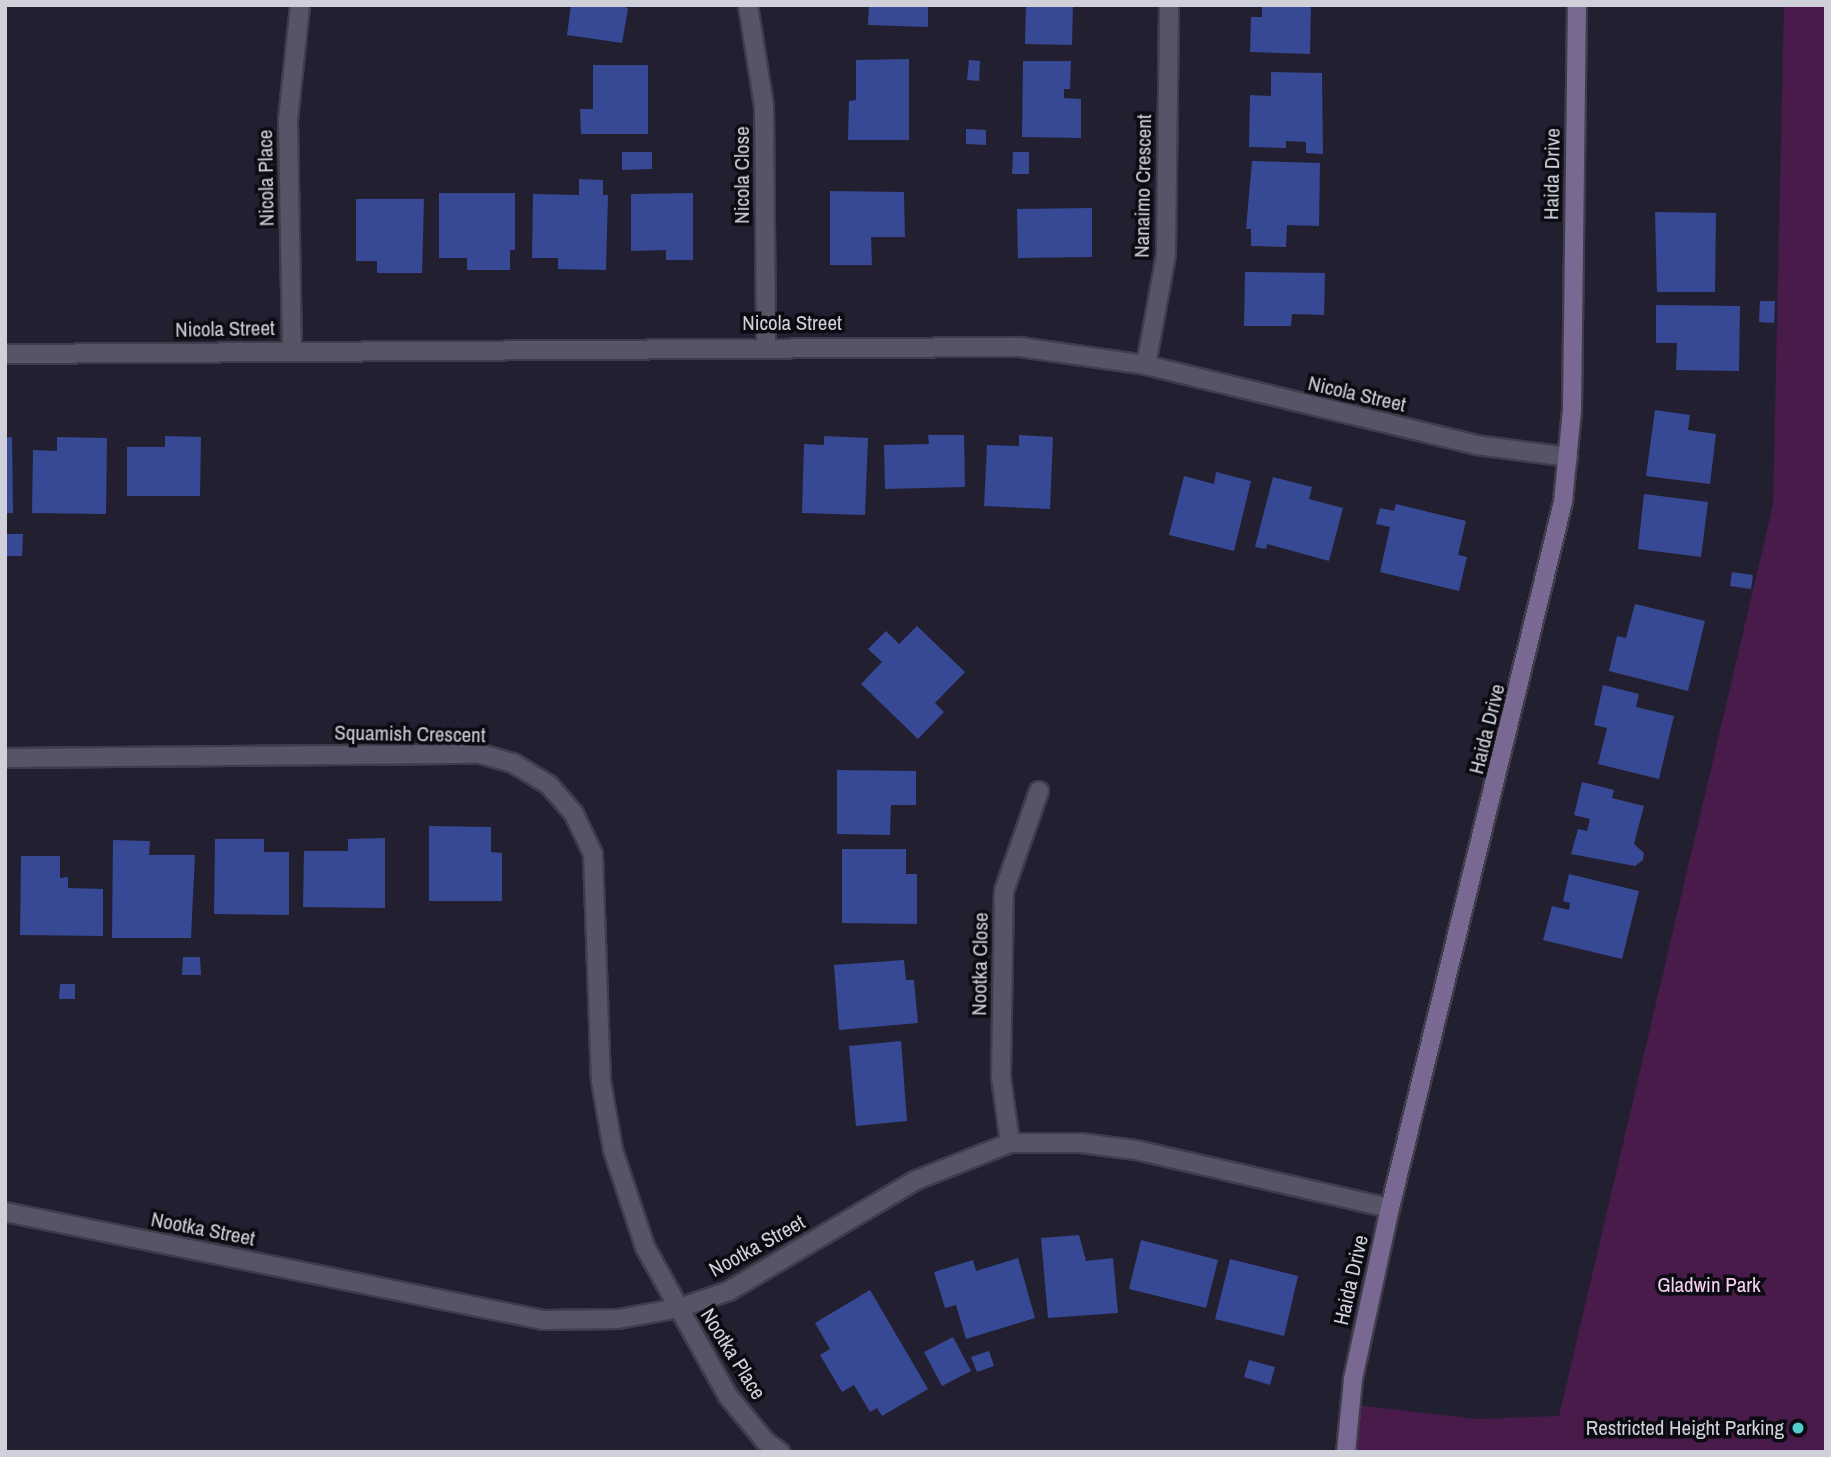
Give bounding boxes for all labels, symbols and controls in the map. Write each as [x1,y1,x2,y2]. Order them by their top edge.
street label: Nanaimo Crescent [1129,114,1157,258]
street label: Nicola Close [729,126,755,224]
street label: Haida Drive [1539,128,1565,220]
street label: Nicola Place [253,129,279,227]
street label: Nicola Street [742,310,842,336]
street label: Nicola Street [175,316,275,342]
street label: Nicola Street [1306,371,1408,417]
street label: Haida Drive [1464,681,1510,777]
street label: Squamish Crescent [334,720,486,748]
street label: Nootka Close [966,912,994,1016]
street label: Nootka Street [149,1207,257,1251]
street label: Nootka Street [705,1209,809,1283]
street label: Haida Drive [1328,1232,1374,1328]
park label: Gladwin Park [1657,1272,1761,1298]
street label: Nootka Place [695,1304,771,1404]
place label: Restricted Height Parking [1586,1415,1784,1441]
marker: Restricted Height Parking [1790,1420,1806,1436]

